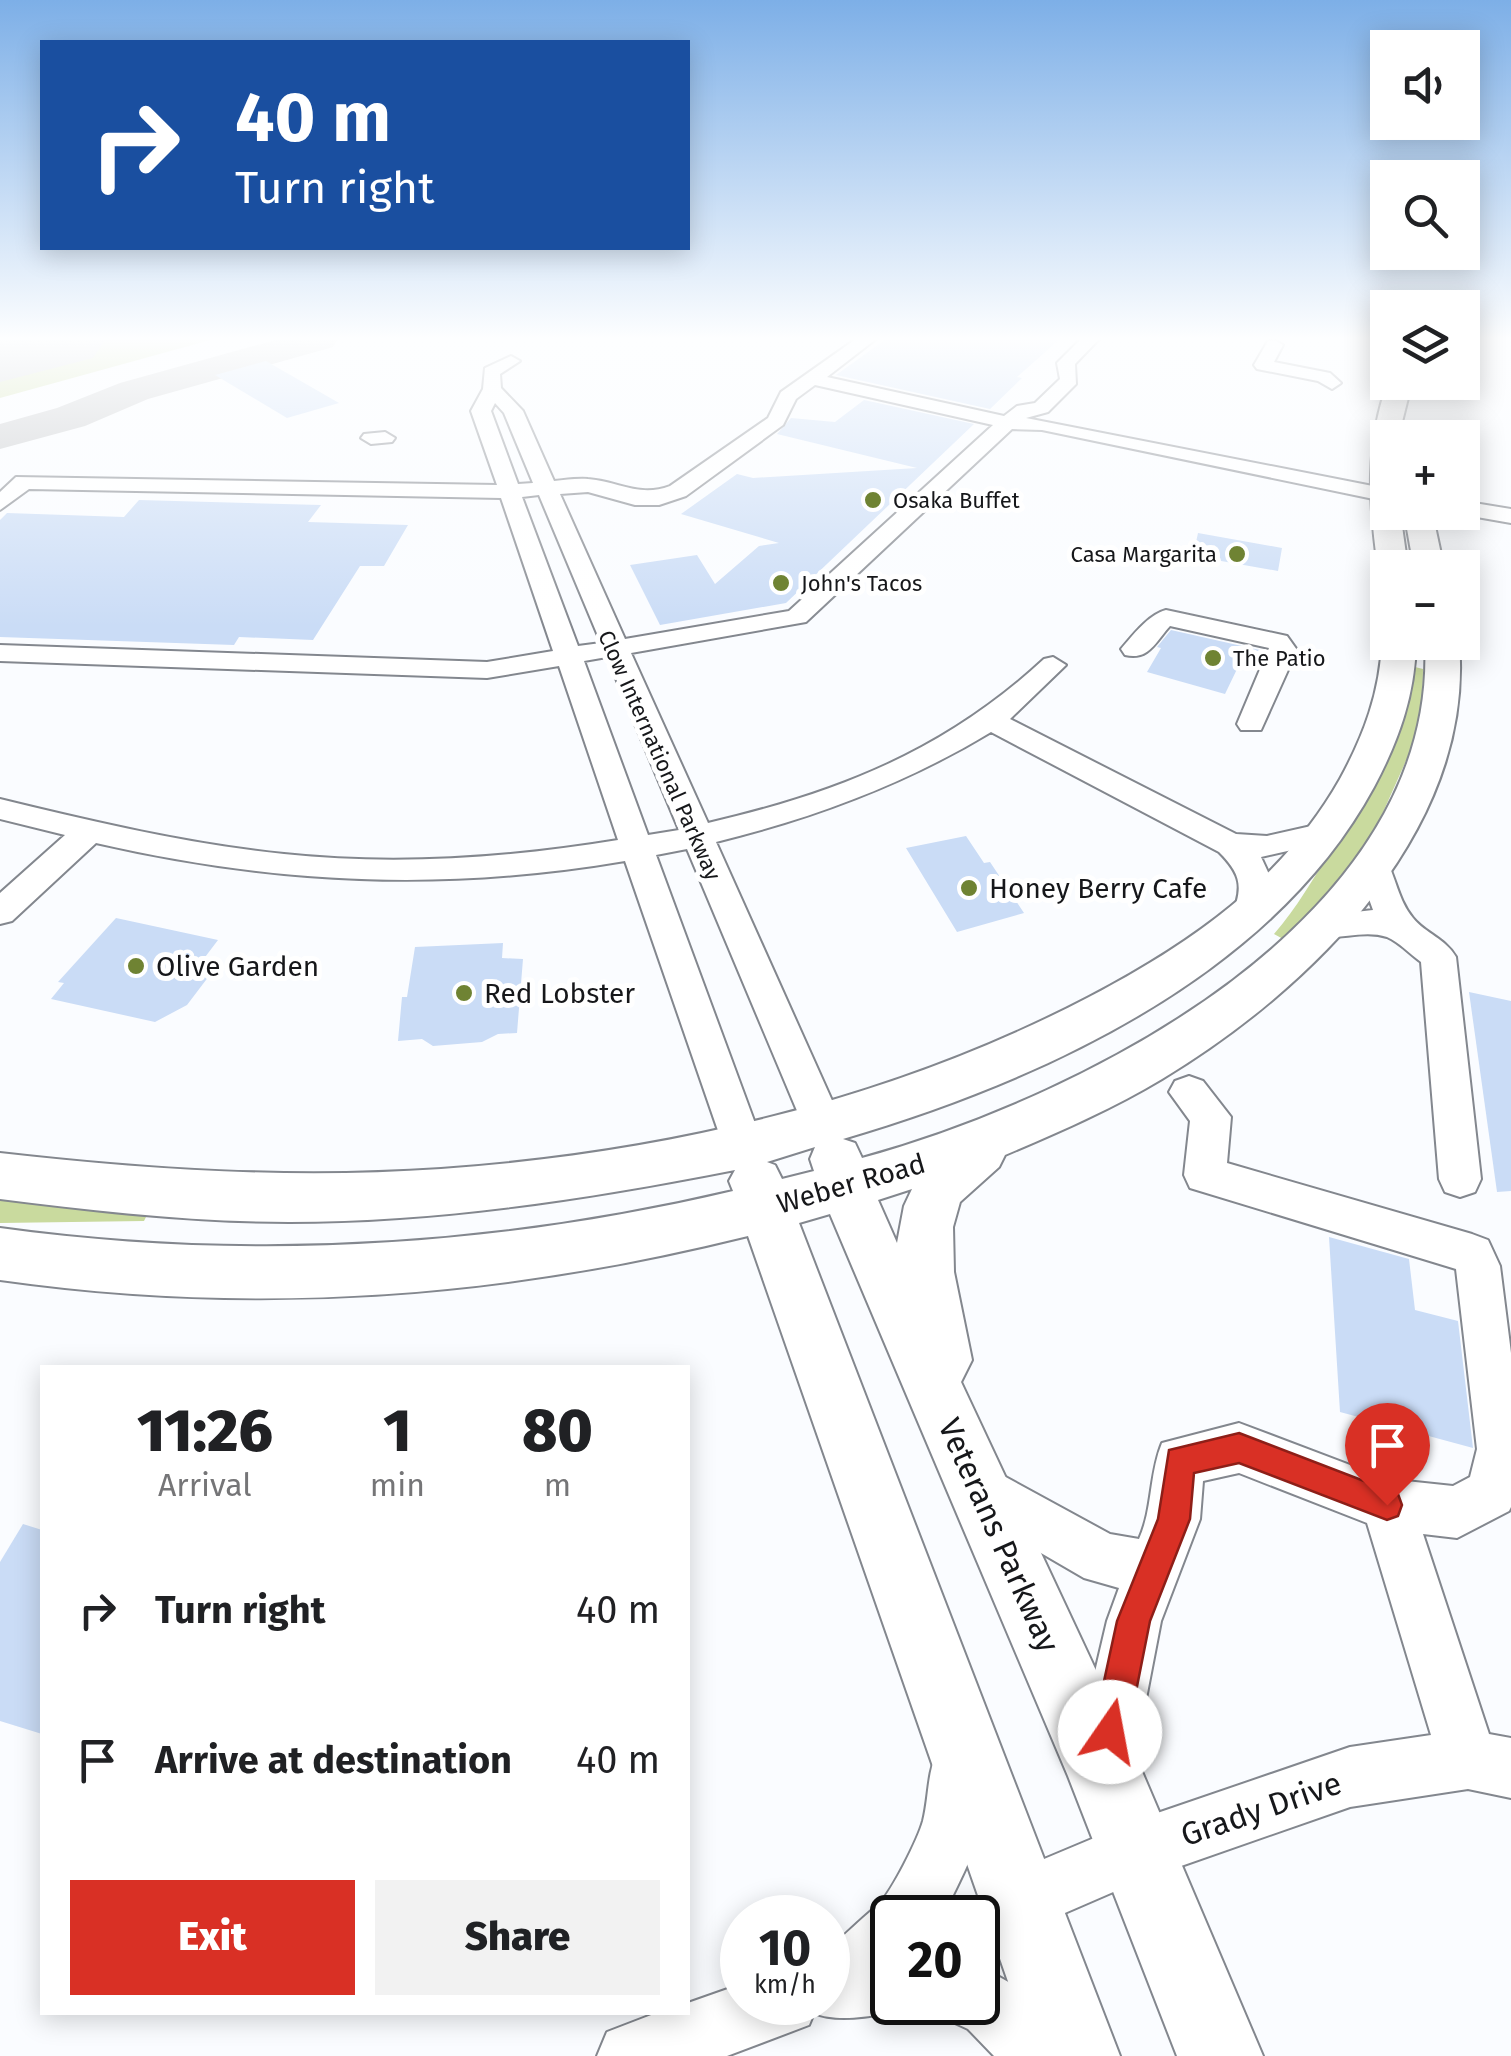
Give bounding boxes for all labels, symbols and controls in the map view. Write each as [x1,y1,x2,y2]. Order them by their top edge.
map controls [1370,30,1480,660]
button: sound [1370,30,1480,140]
text: 40 m [235,76,391,160]
icon: right [70,80,200,210]
button: search [1370,160,1480,270]
text: Turn right [235,161,434,215]
button: layers [1370,290,1480,400]
button: + [1370,420,1480,530]
place label: Osaka Buffet [893,487,1020,514]
marker: Osaka Buffet [862,489,884,511]
place label: Casa Margarita [1071,541,1217,568]
marker: Casa Margarita [1226,543,1248,565]
button: − [1370,550,1480,660]
place label: John's Tacos [801,570,922,597]
marker: John's Tacos [770,572,792,594]
street label: Clow International Parkway [592,626,727,884]
place label: The Patio [1233,645,1326,672]
marker: The Patio [1202,647,1224,669]
place label: Honey Berry Cafe [989,872,1207,905]
marker: Honey Berry Cafe [958,877,980,899]
place label: Olive Garden [156,950,319,983]
marker: Olive Garden [125,955,147,977]
place label: Red Lobster [484,977,635,1010]
marker: Red Lobster [453,982,475,1004]
street label: Weber Road [773,1147,929,1220]
text: 11:26 [137,1395,273,1467]
text: 1 [383,1395,412,1467]
text: 80 [522,1395,593,1467]
pin [1345,1403,1430,1506]
street label: Veterans Parkway [930,1412,1068,1658]
icon: arrive [1360,1418,1415,1473]
text: Arrival [158,1466,252,1504]
text: min [370,1466,425,1504]
text: m [544,1466,571,1504]
icon: right [70,1583,125,1638]
text: Turn right [155,1587,325,1633]
text: 40 m [576,1587,660,1633]
position arrow [1058,1680,1162,1784]
icon: arrive [70,1733,125,1788]
text: Arrive at destination [155,1737,512,1783]
text: 40 m [576,1737,660,1783]
street label: Grady Drive [1176,1764,1346,1854]
button: Exit [70,1880,355,1995]
button: Share [375,1880,660,1995]
speed limit sign: 20 [870,1895,1000,2025]
text: 10 [759,1918,811,1978]
text: km/h [754,1970,816,2000]

